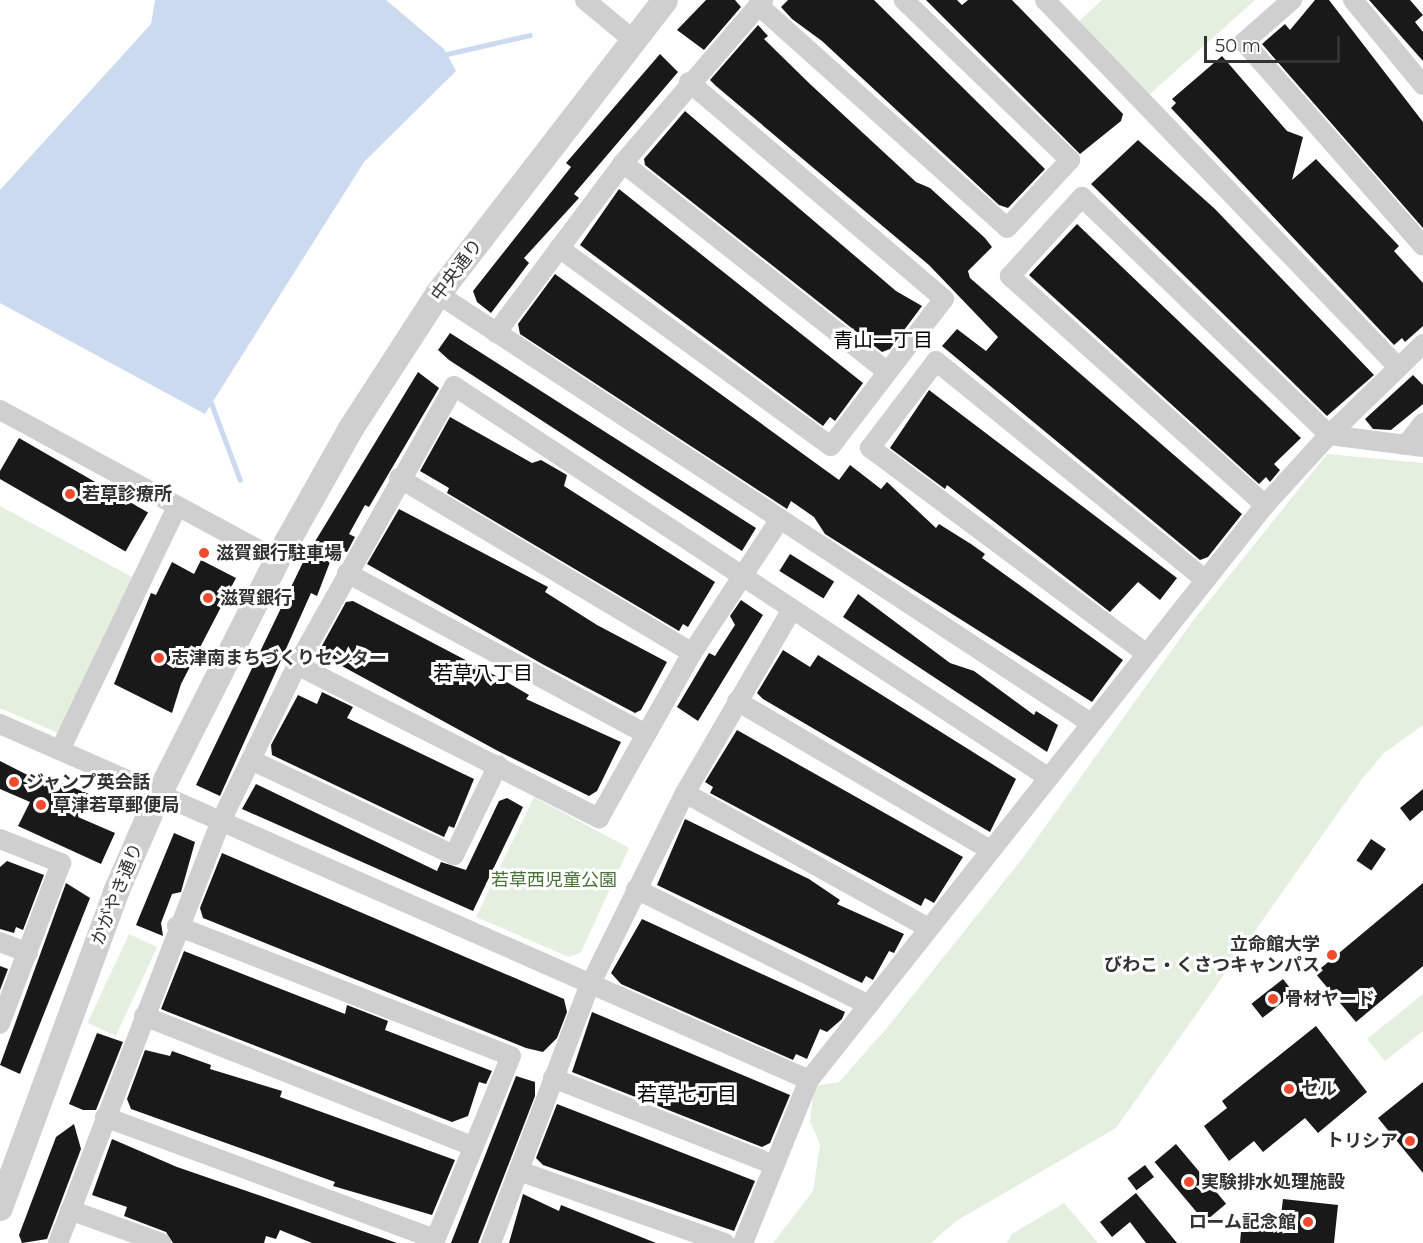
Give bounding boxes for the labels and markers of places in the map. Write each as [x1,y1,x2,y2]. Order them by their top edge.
place label: 若草診療所 [82,483,172,505]
marker: 若草診療所 [63,487,77,501]
place label: 滋賀銀行駐車場 [216,542,342,564]
marker: 滋賀銀行駐車場 [197,546,211,560]
place label: 滋賀銀行 [220,587,292,609]
marker: 滋賀銀行 [201,591,215,605]
place label: 志津南まちづくりセンター [171,647,387,669]
marker: 志津南まちづくりセンター [152,651,166,665]
place label: ジャンプ英会話 [26,771,152,793]
marker: ジャンプ英会話 [7,775,21,789]
place label: 草津若草郵便局 [53,794,179,816]
marker: 草津若草郵便局 [34,798,48,812]
place label: 立命館大学 びわこ・くさつキャンパス [1104,934,1320,976]
marker: 立命館大学 びわこ・くさつキャンパス [1325,948,1339,962]
place label: 骨材ヤード [1285,988,1375,1010]
marker: 骨材ヤード [1266,992,1280,1006]
place label: セル [1301,1078,1337,1100]
marker: セル [1282,1082,1296,1096]
place label: トリシア [1326,1130,1398,1152]
marker: トリシア [1403,1134,1417,1148]
place label: 実験排水処理施設 [1201,1171,1345,1193]
marker: 実験排水処理施設 [1182,1175,1196,1189]
place label: ローム記念館 [1188,1211,1296,1233]
marker: ローム記念館 [1301,1215,1315,1229]

